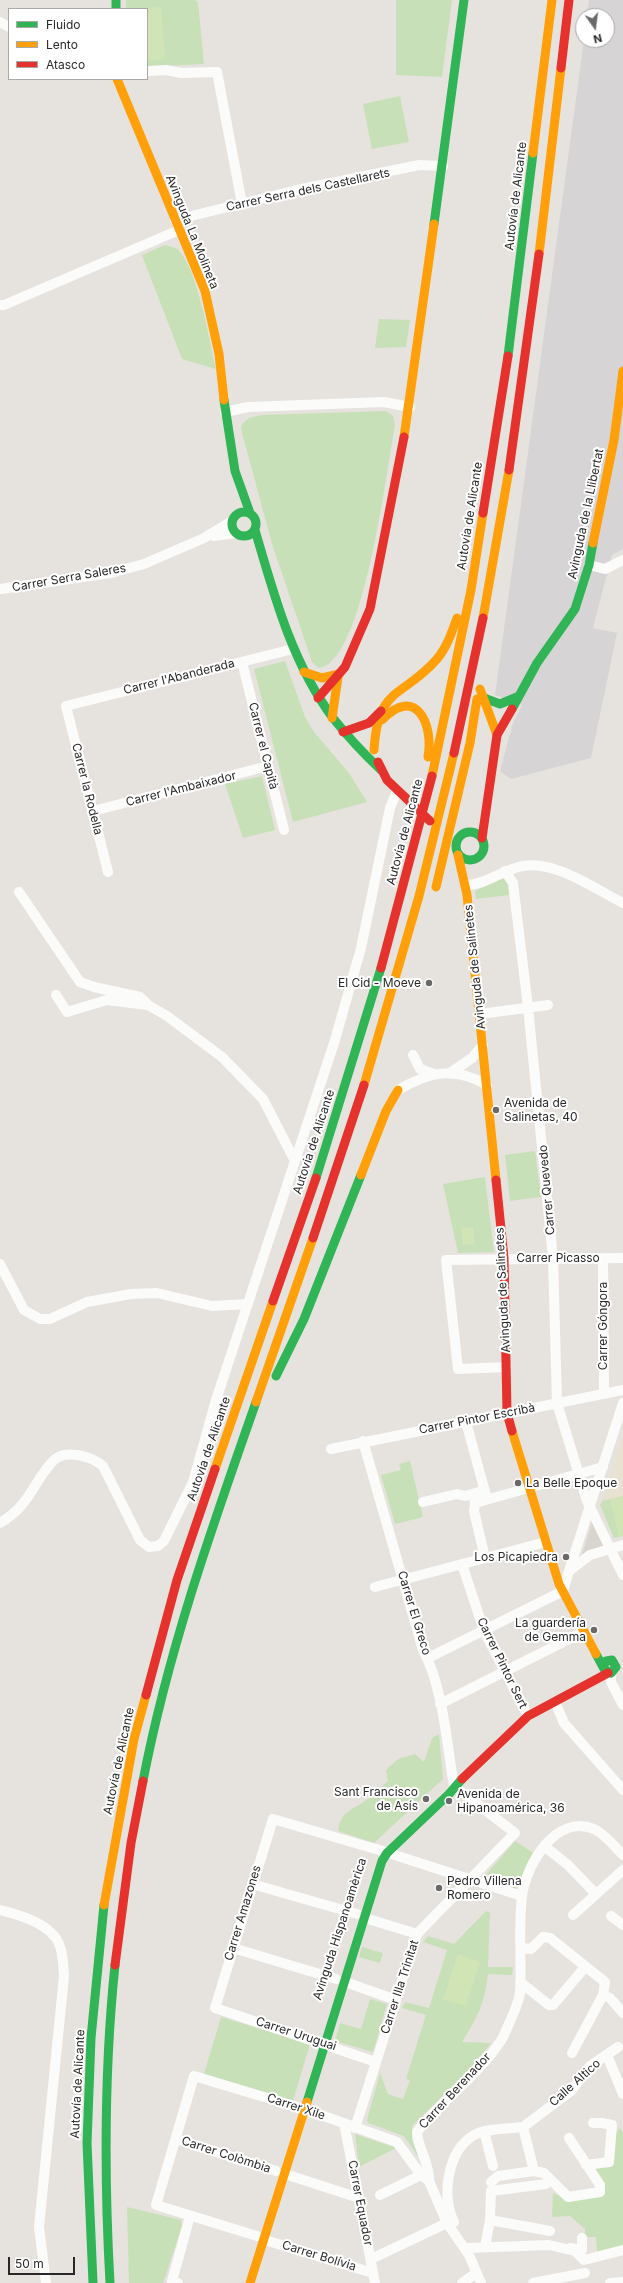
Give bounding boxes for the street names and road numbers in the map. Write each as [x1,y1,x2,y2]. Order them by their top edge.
street label: Autovía de Alicante [502,141,530,251]
street label: Carrer Serra dels Castellarets [225,166,391,214]
street label: Avinguda La Molineta [163,173,221,291]
street label: Avinguda de la Llibertat [565,447,607,581]
street label: Autovía de Alicante [454,461,486,571]
street label: Carrer Serra Saleres [11,561,127,595]
street label: Carrer l'Abanderada [122,656,236,698]
street label: Carrer el Capità [245,701,281,791]
street label: Carrer la Rodella [69,742,105,836]
street label: Carrer l'Ambaixador [124,768,238,810]
street label: Autovía de Alicante [384,777,426,887]
street label: Avinguda de Salinetes [461,904,489,1030]
street label: Autovía de Alicante [290,1088,338,1196]
street label: Carrer Quevedo [536,1144,558,1236]
street label: Avinguda de Salinetes [493,1227,513,1353]
street label: Carrer Picasso [516,1251,600,1265]
street label: Carrer Góngora [596,1282,610,1370]
street label: Autovía de Alicante [184,1395,234,1503]
street label: Carrer Pintor Escribà [418,1401,536,1437]
street label: Carrer El Greco [394,1569,434,1657]
street label: Carrer Pintor Sert [474,1615,530,1711]
street label: Autovía de Alicante [101,1706,137,1816]
street label: Avinguda Hispanoamèrica [310,1856,370,2002]
street label: Carrer Amazones [222,1864,264,1962]
street label: Carrer Illa Trinitat [378,1938,422,2036]
street label: Carrer Uruguai [254,2014,338,2054]
street label: Autovía de Alicante [68,2029,88,2139]
street label: Carrer Berenador [416,2050,494,2132]
street label: Calle Altico [546,2056,604,2110]
street label: Carrer Xile [265,2091,327,2123]
street label: Carrer Colòmbia [180,2134,272,2176]
street label: Carrer Equador [345,2159,375,2247]
street label: Carrer Bolívia [280,2238,358,2274]

